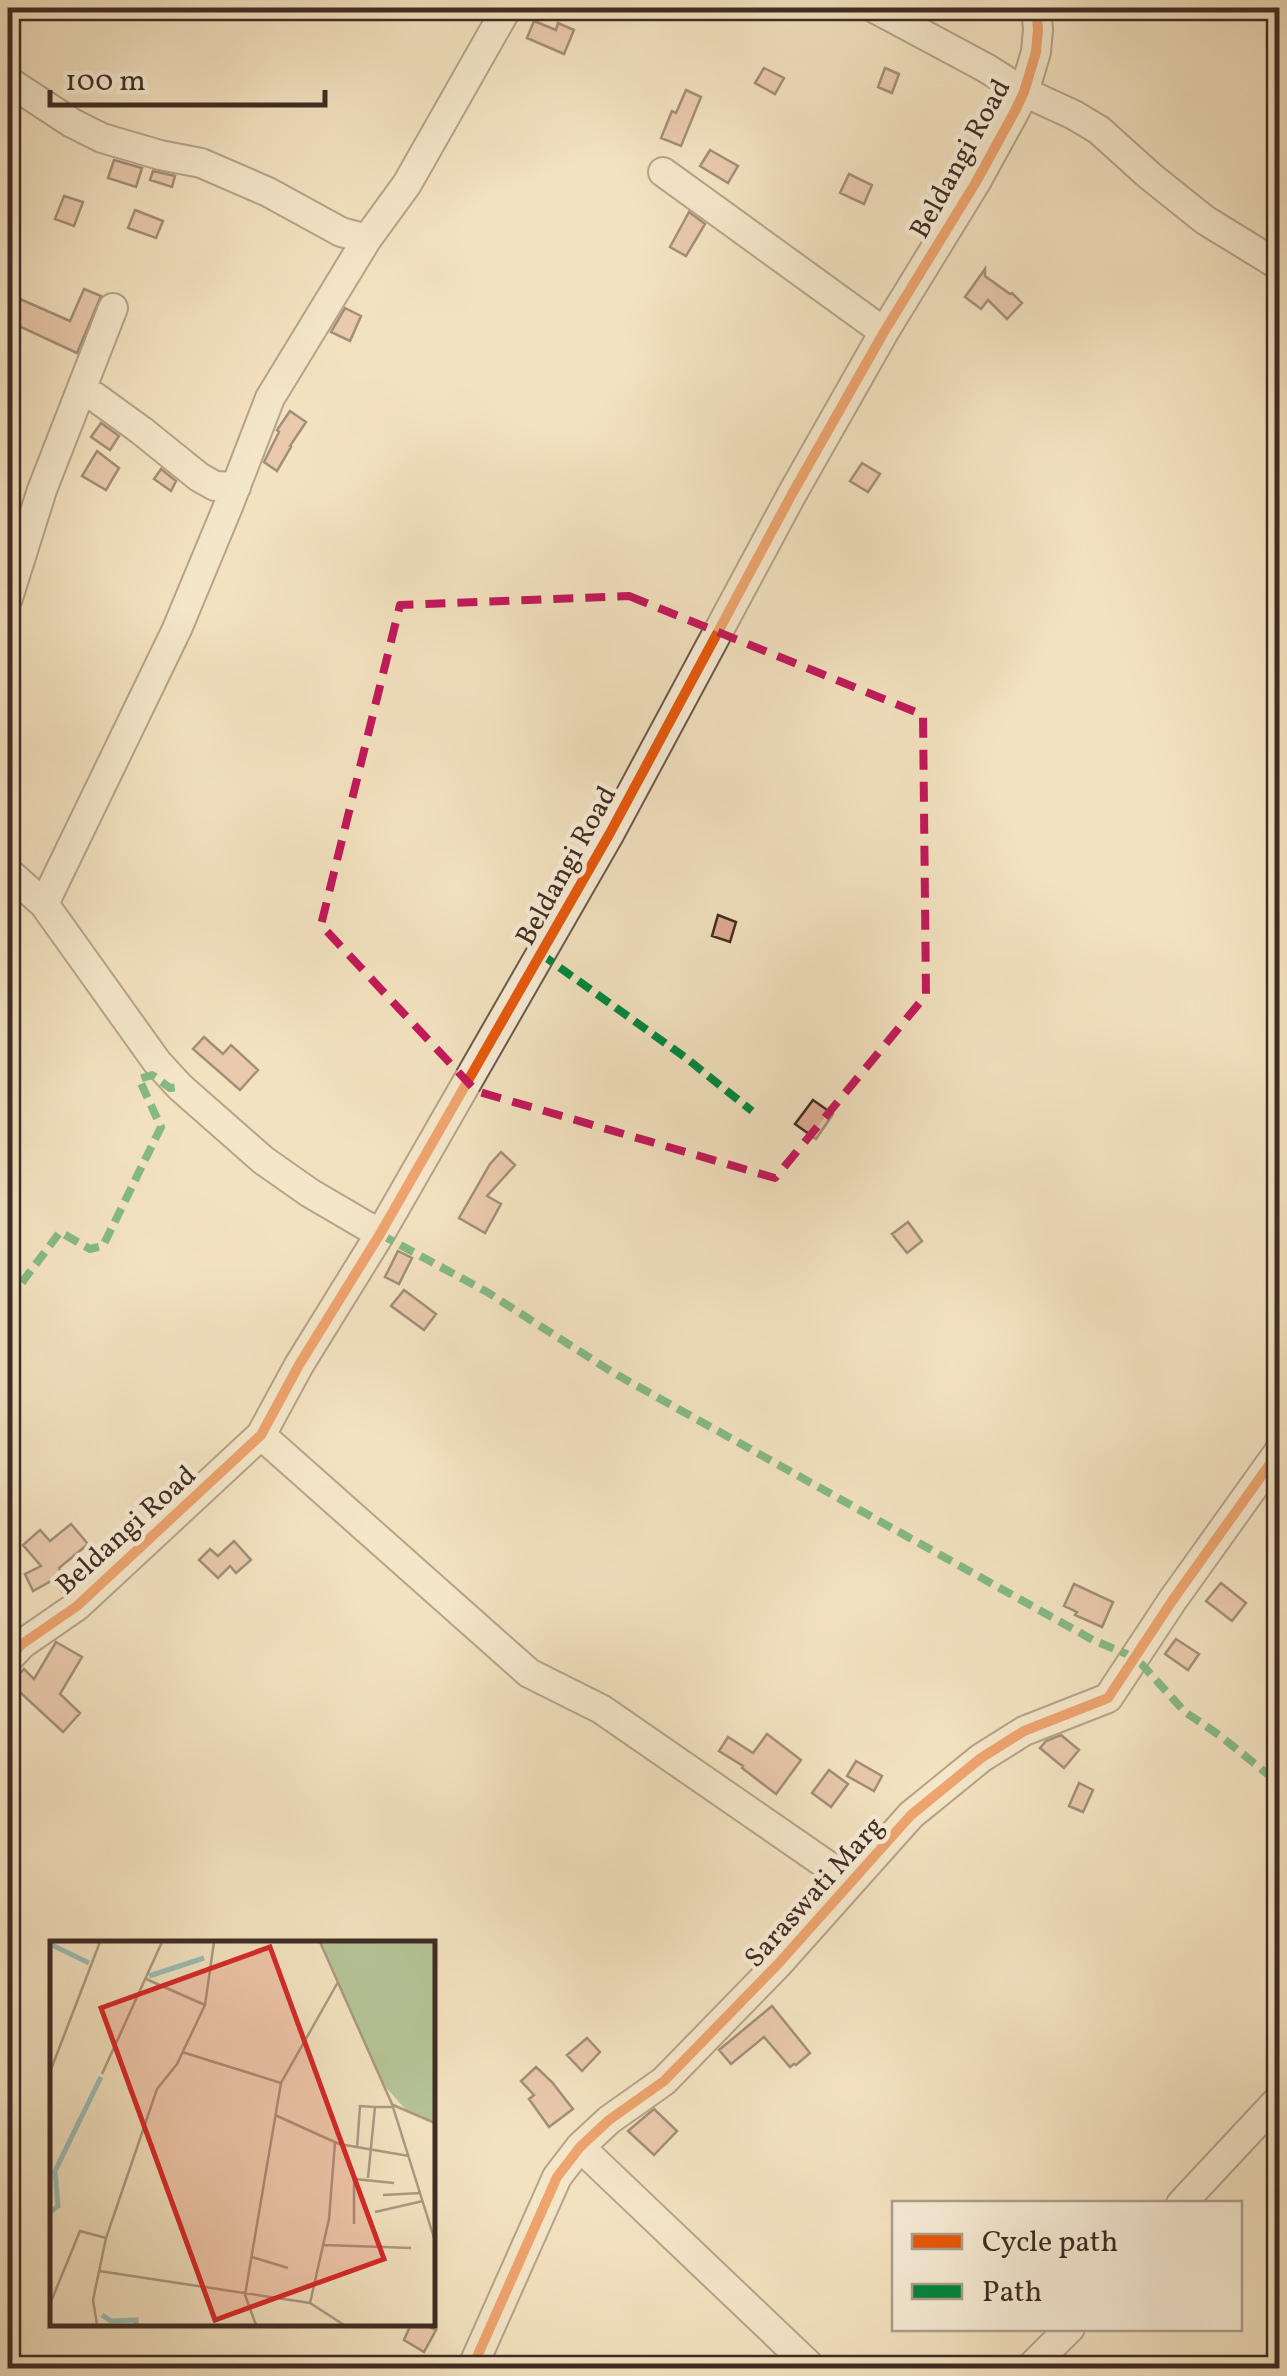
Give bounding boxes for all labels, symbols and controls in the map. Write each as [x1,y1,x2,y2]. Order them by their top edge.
scale bar [50,45,325,107]
text: 100 m [65,61,146,103]
street label: Beldangi Road [901,72,1021,246]
street label: Beldangi Road [507,779,627,953]
street label: Beldangi Road [48,1457,206,1605]
street label: Saraswati Marg [736,1808,893,1977]
inset map [50,1941,435,2326]
legend [892,2201,1242,2331]
text: Cycle path [982,2222,1118,2264]
text: Path [982,2272,1042,2314]

